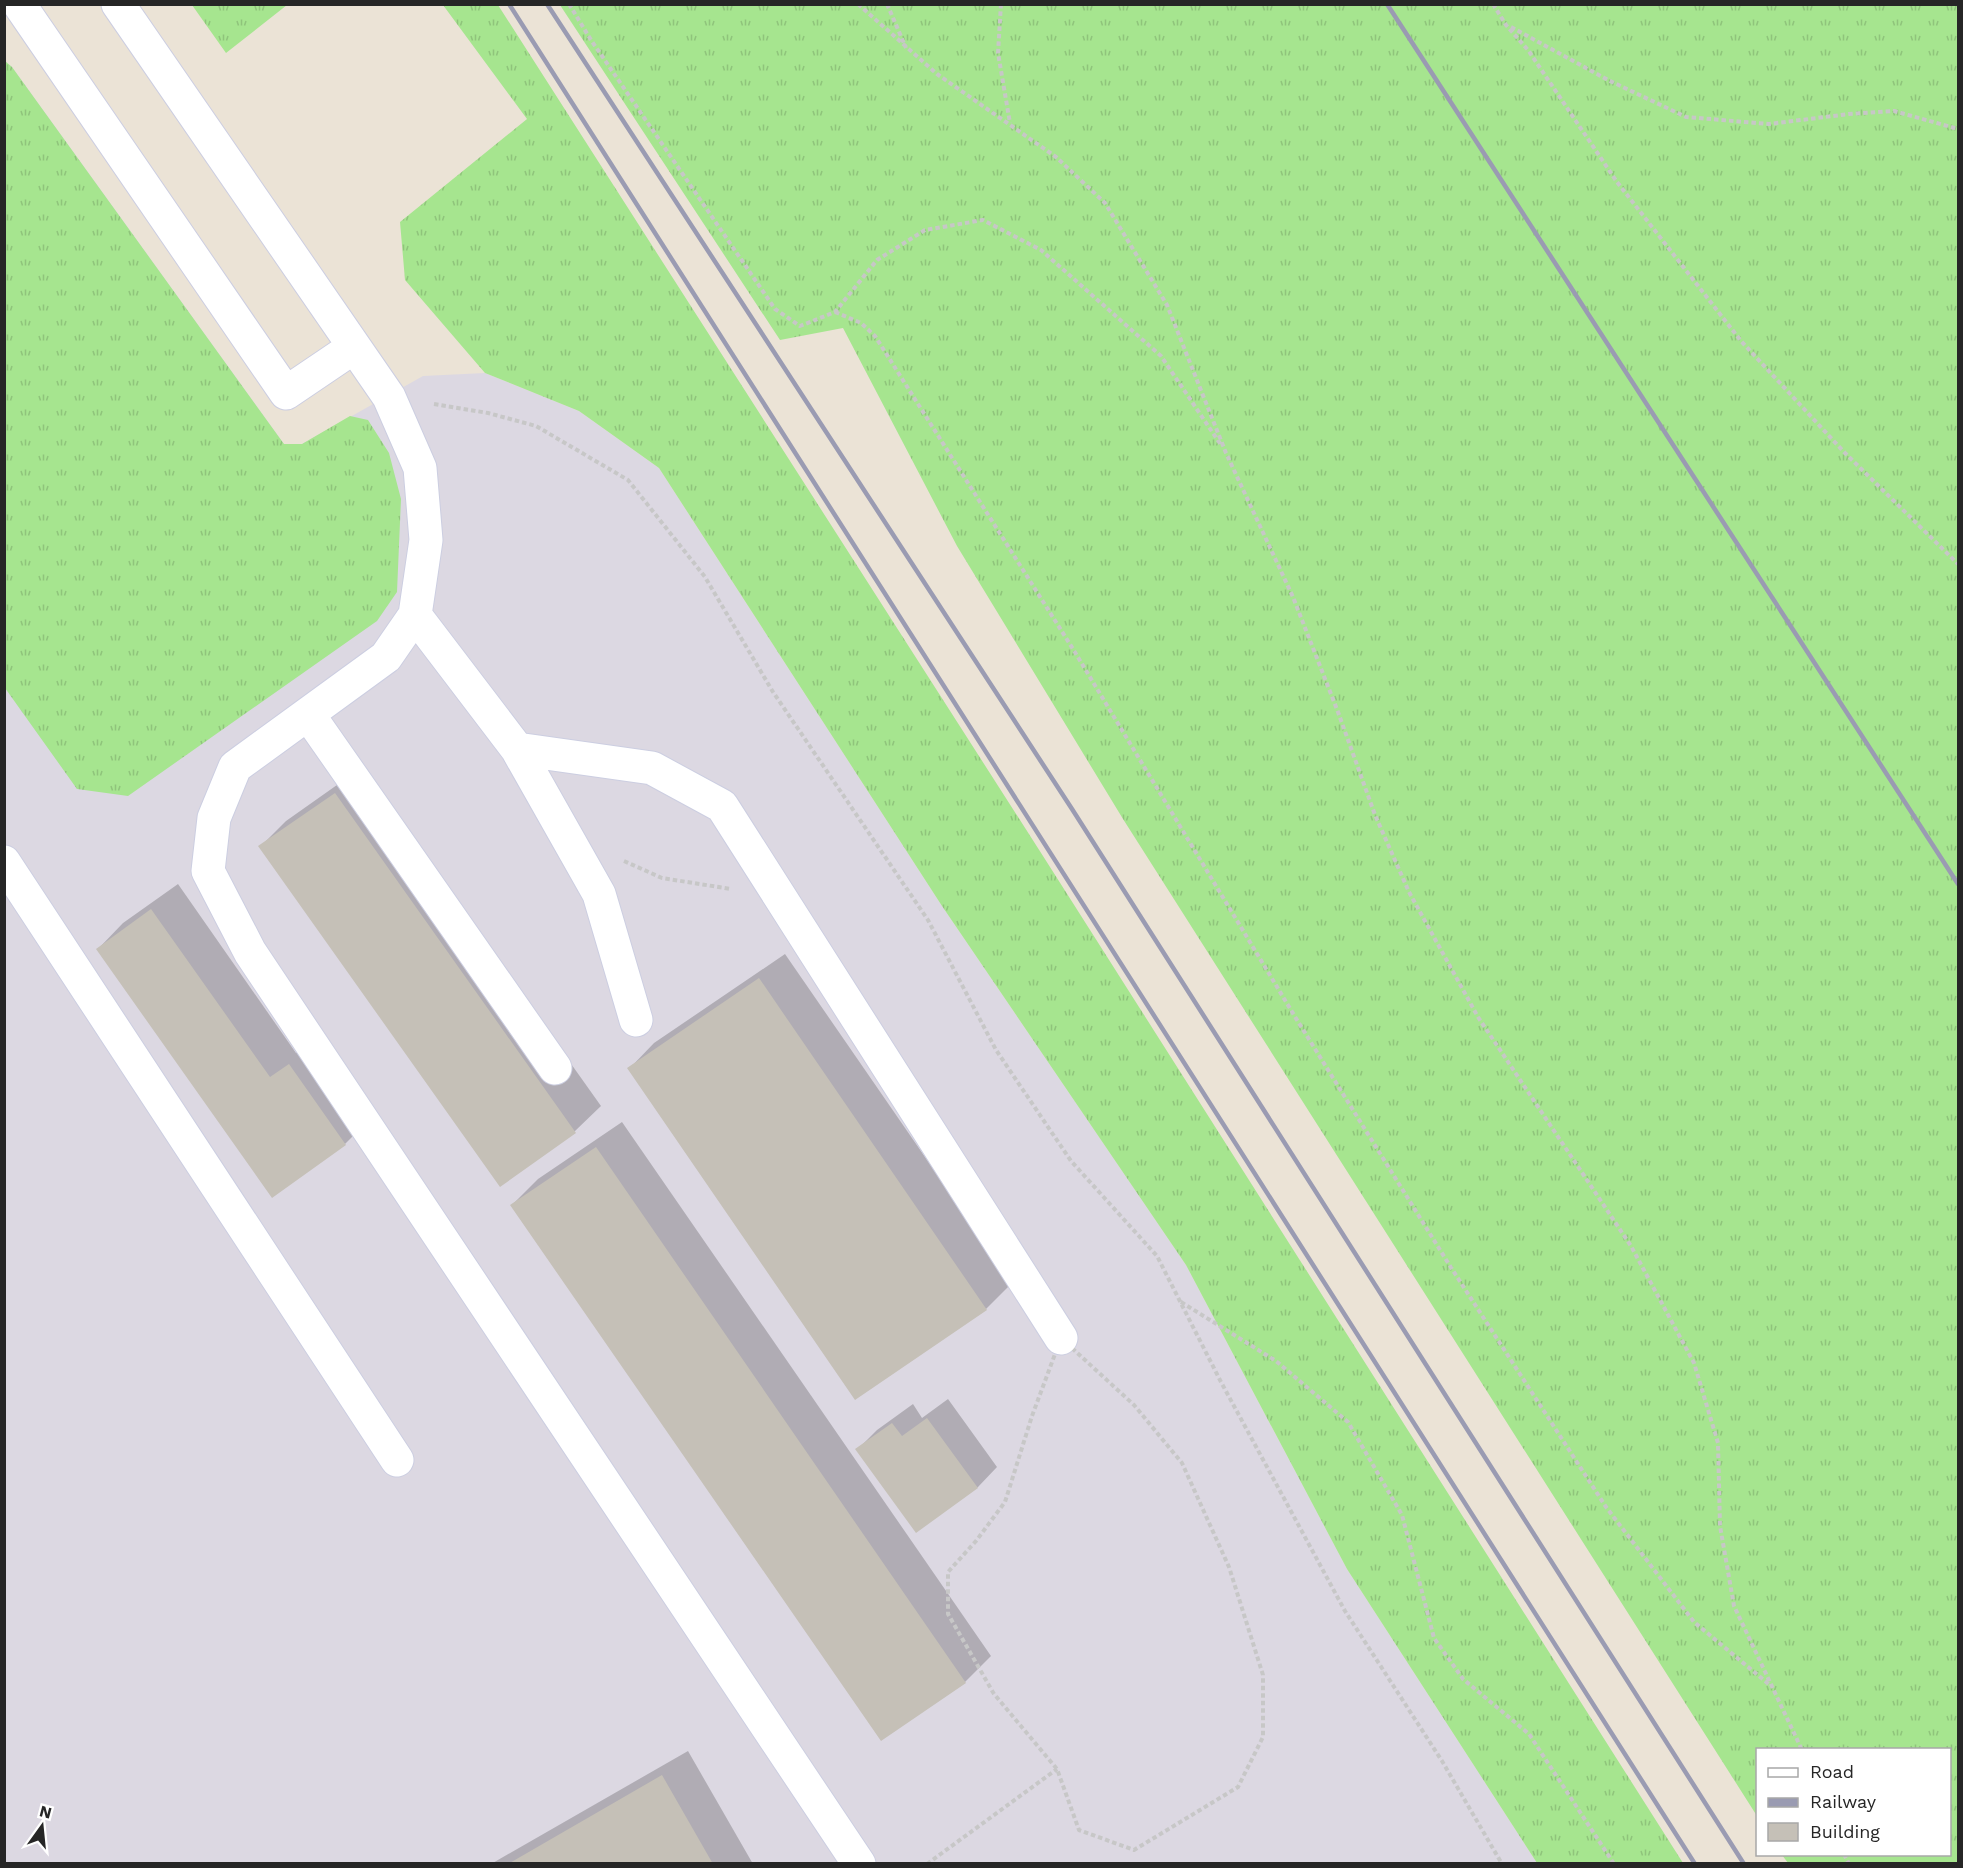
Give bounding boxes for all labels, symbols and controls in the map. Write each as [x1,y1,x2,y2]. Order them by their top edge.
legend [1756,1748,1951,1856]
text: Road [1810,1761,1854,1782]
text: Railway [1810,1791,1877,1812]
north arrow [12,1796,72,1856]
text: N [38,1801,54,1823]
text: Building [1810,1821,1880,1842]

